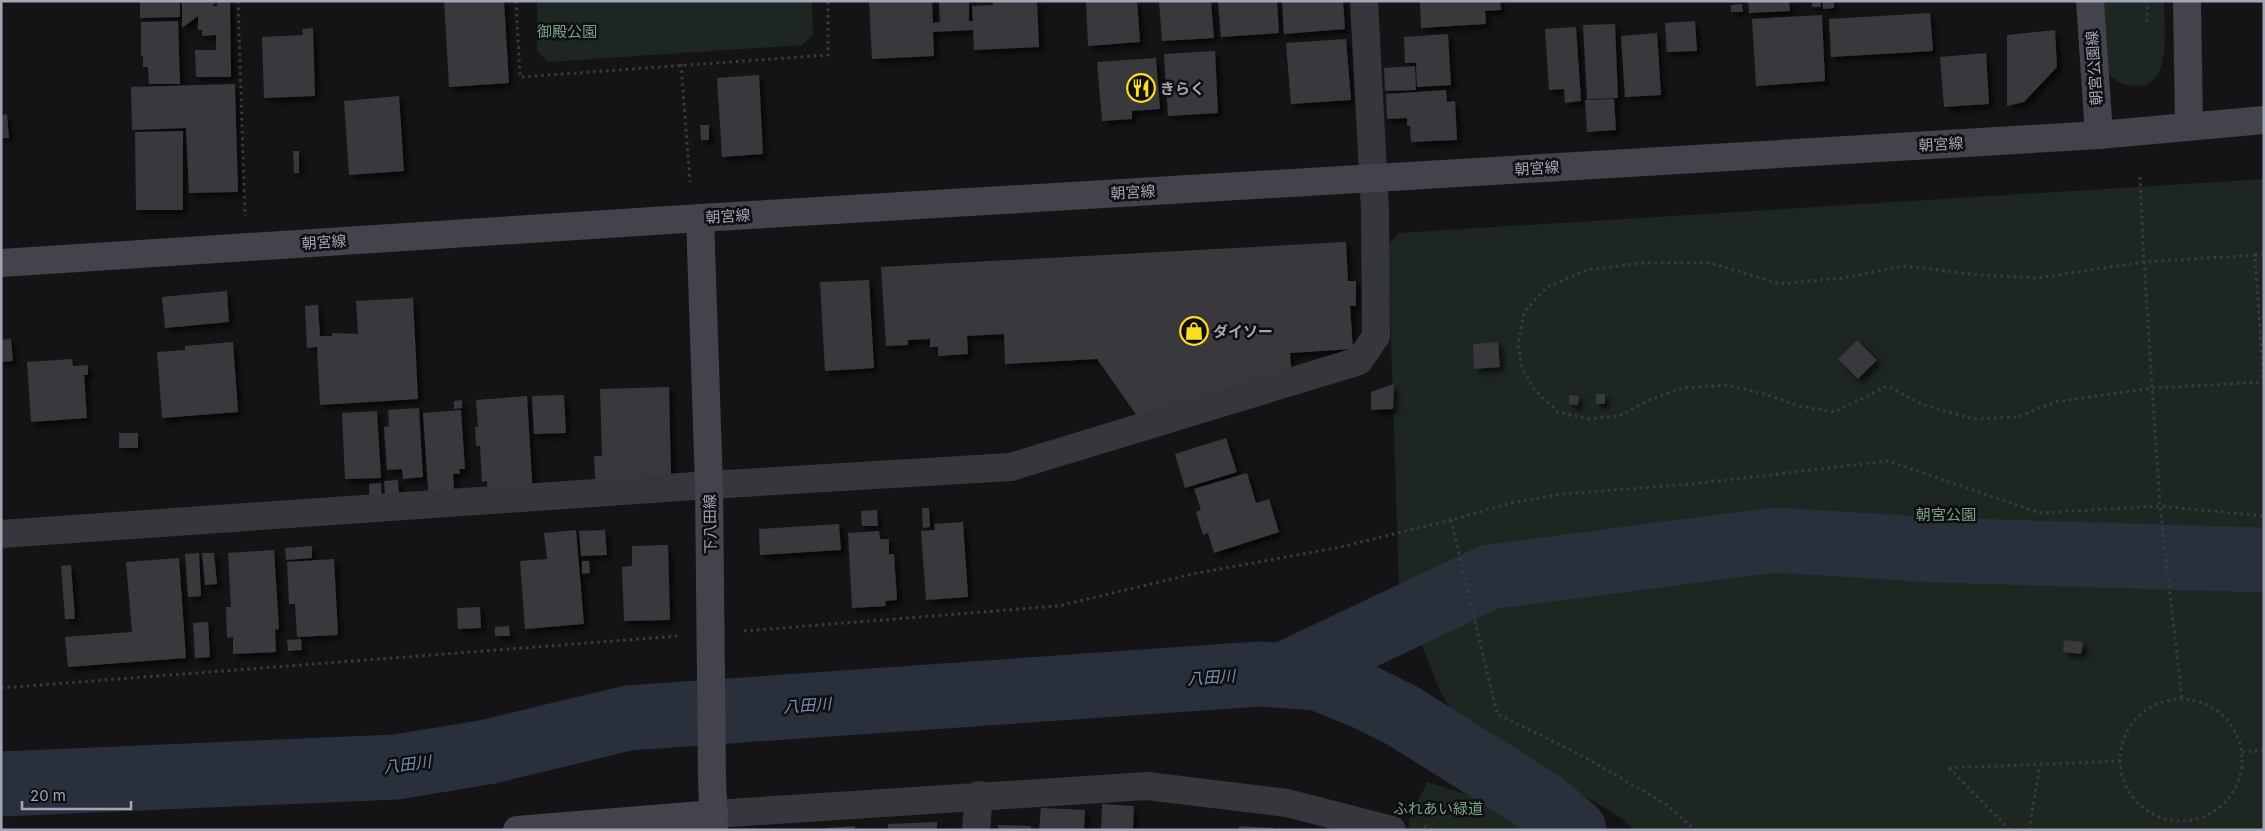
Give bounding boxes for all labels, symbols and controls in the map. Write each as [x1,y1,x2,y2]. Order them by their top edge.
park label: 御殿公園 [537,22,597,41]
street label: 朝宮公園線 [2082,30,2106,106]
restaurant icon: きらく [1126,73,1156,103]
place label: きらく [1160,79,1205,98]
street label: 朝宮線 [1918,133,1964,155]
street label: 朝宮線 [1514,157,1560,179]
street label: 朝宮線 [1110,181,1156,203]
street label: 朝宮線 [705,205,751,227]
street label: 朝宮線 [301,231,347,253]
shop icon: ダイソー [1179,316,1209,346]
place label: ダイソー [1213,322,1273,341]
street label: 下八田線 [700,494,720,554]
park label: 朝宮公園 [1916,505,1976,524]
water label: 八田川 [1186,665,1238,689]
water label: 八田川 [782,693,834,717]
water label: 八田川 [382,751,434,777]
scale bar [22,778,131,810]
text: 20 m [30,786,66,805]
park label: ふれあい緑道 [1393,799,1483,818]

